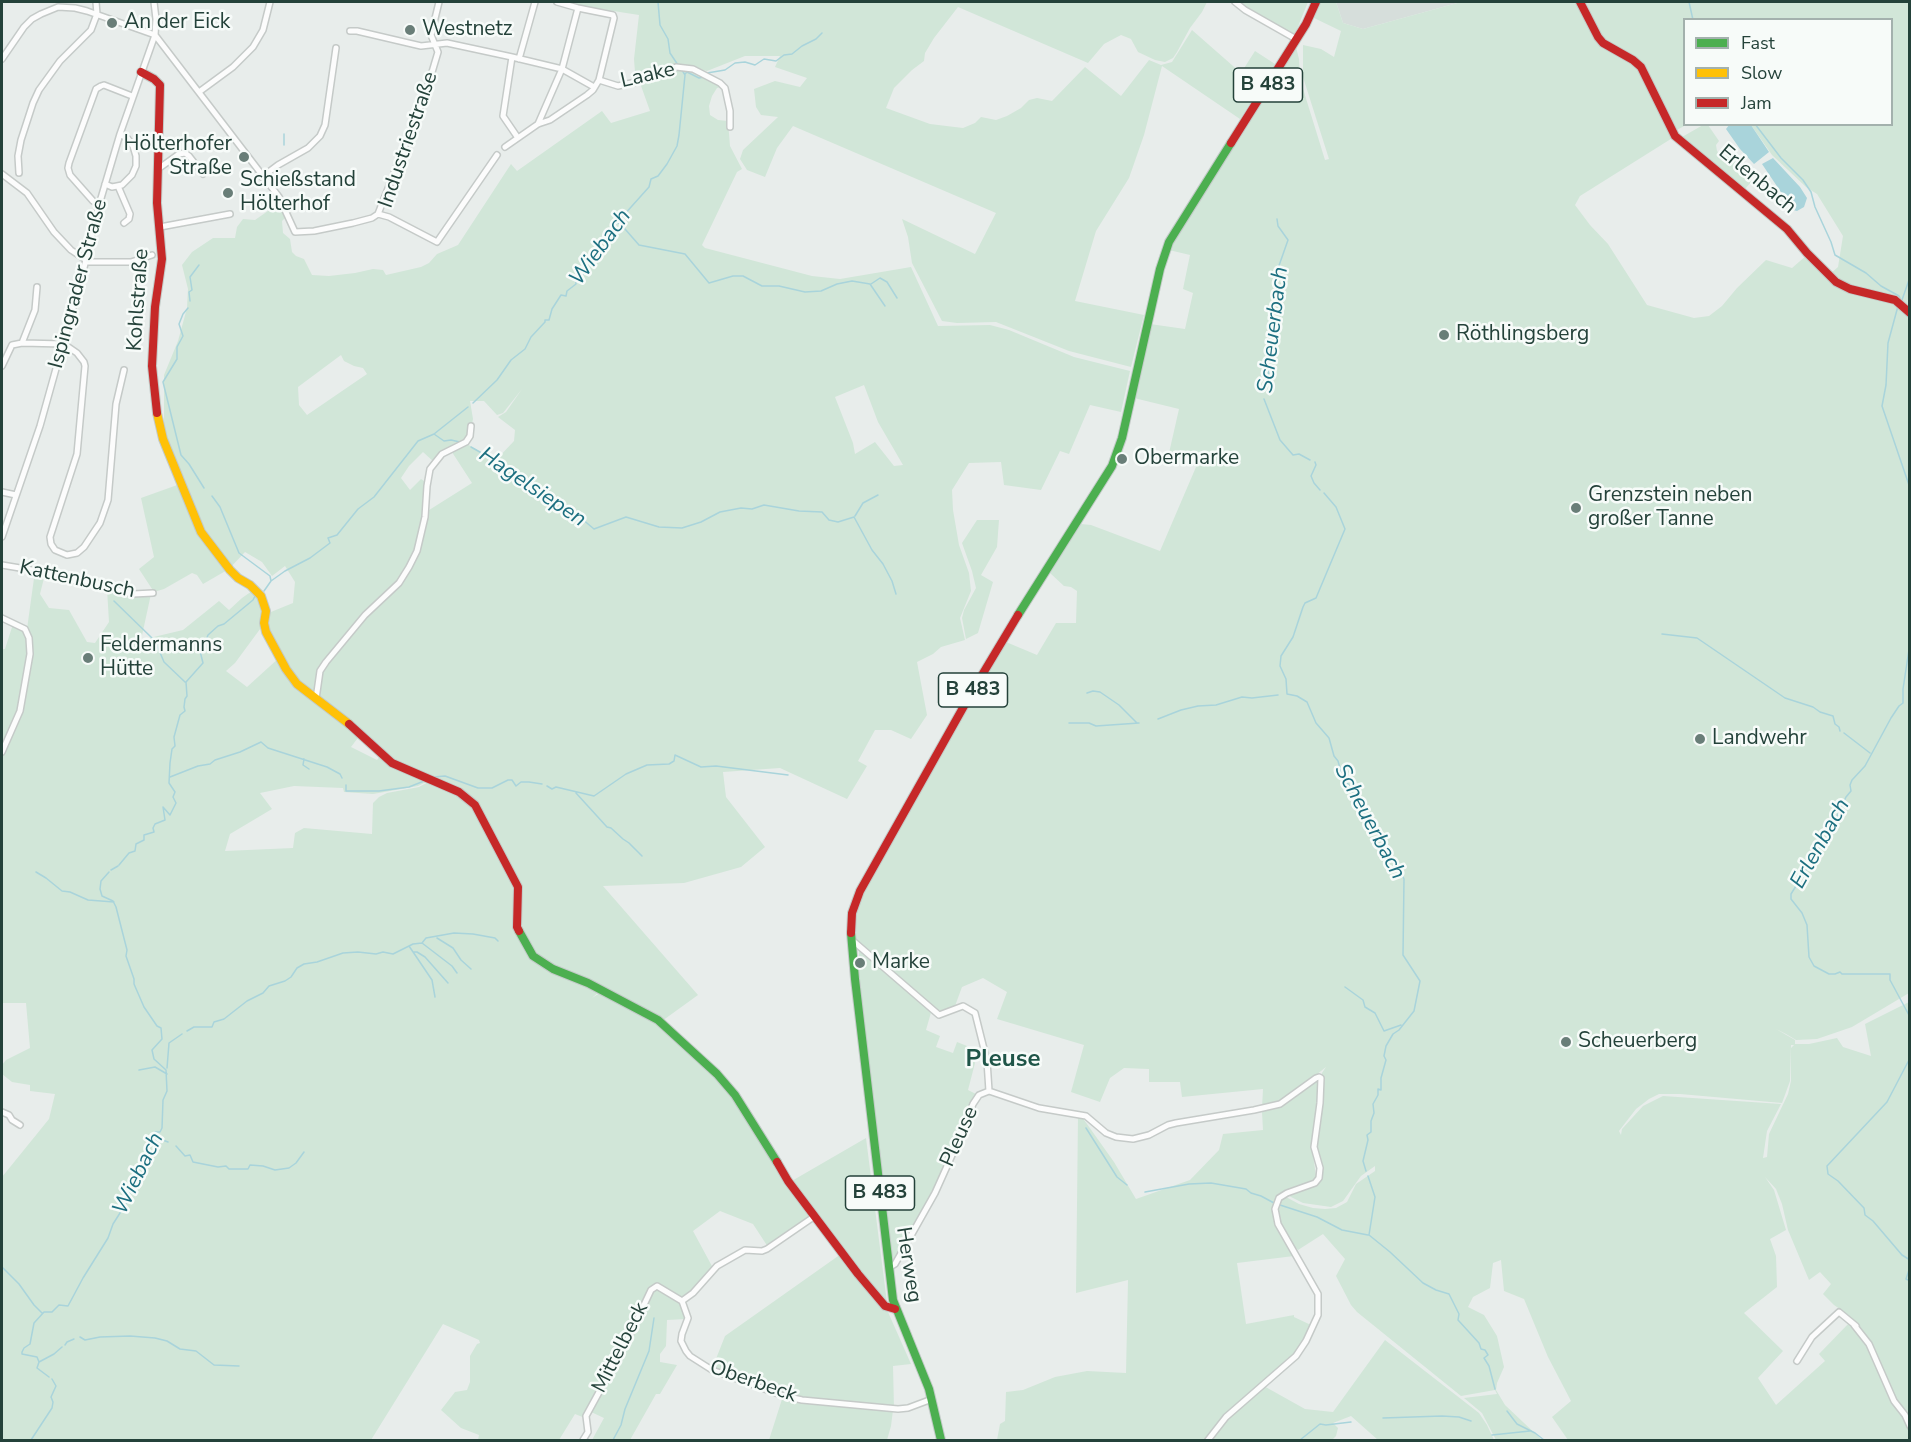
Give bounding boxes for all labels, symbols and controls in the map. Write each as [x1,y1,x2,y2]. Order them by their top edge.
place label: An der Eick [124,10,230,36]
marker: An der Eick [105,16,119,30]
place label: Westnetz [422,17,513,43]
legend [1683,18,1893,126]
marker: Westnetz [403,23,417,37]
text: Fast [1741,31,1775,55]
street label: Laake [618,58,678,94]
text: Slow [1741,61,1782,85]
road number: B 483 [1234,68,1302,102]
street label: Industriestraße [374,69,444,211]
text: Jam [1741,91,1772,115]
place label: Hölterhofer Straße [123,132,232,182]
street label: Erlenbach [1713,140,1801,220]
marker: Hölterhofer Straße [237,150,251,164]
place label: Schießstand Hölterhof [240,168,356,218]
marker: Schießstand Hölterhof [221,186,235,200]
street label: Ispingrader Straße [44,196,114,372]
water label: Wiebach [564,205,638,291]
street label: Kohlstraße [123,248,155,352]
water label: Scheuerbach [1253,265,1295,395]
place label: Röthlingsberg [1456,322,1589,348]
marker: Röthlingsberg [1437,328,1451,342]
water label: Hagelsiepen [473,442,591,534]
place label: Obermarke [1134,446,1239,472]
marker: Obermarke [1115,452,1129,466]
place label: Grenzstein neben großer Tanne [1588,483,1752,533]
marker: Grenzstein neben großer Tanne [1569,501,1583,515]
street label: Kattenbusch [17,555,137,605]
place label: Feldermanns Hütte [100,633,222,683]
marker: Feldermanns Hütte [81,651,95,665]
road number: B 483 [938,673,1008,707]
place label: Landwehr [1712,726,1807,752]
marker: Landwehr [1693,732,1707,746]
water label: Scheuerbach [1328,760,1410,884]
water label: Erlenbach [1786,795,1856,893]
place label: Marke [872,950,930,976]
marker: Marke [853,956,867,970]
place label: Scheuerberg [1578,1029,1697,1055]
marker: Scheuerberg [1559,1035,1573,1049]
district label: Pleuse [966,1046,1040,1074]
street label: Pleuse [936,1103,984,1171]
water label: Wiebach [108,1129,170,1219]
road number: B 483 [846,1176,914,1210]
street label: Herweg [890,1225,926,1305]
street label: Mittelbeck [587,1299,655,1397]
street label: Oberbeck [706,1355,800,1409]

